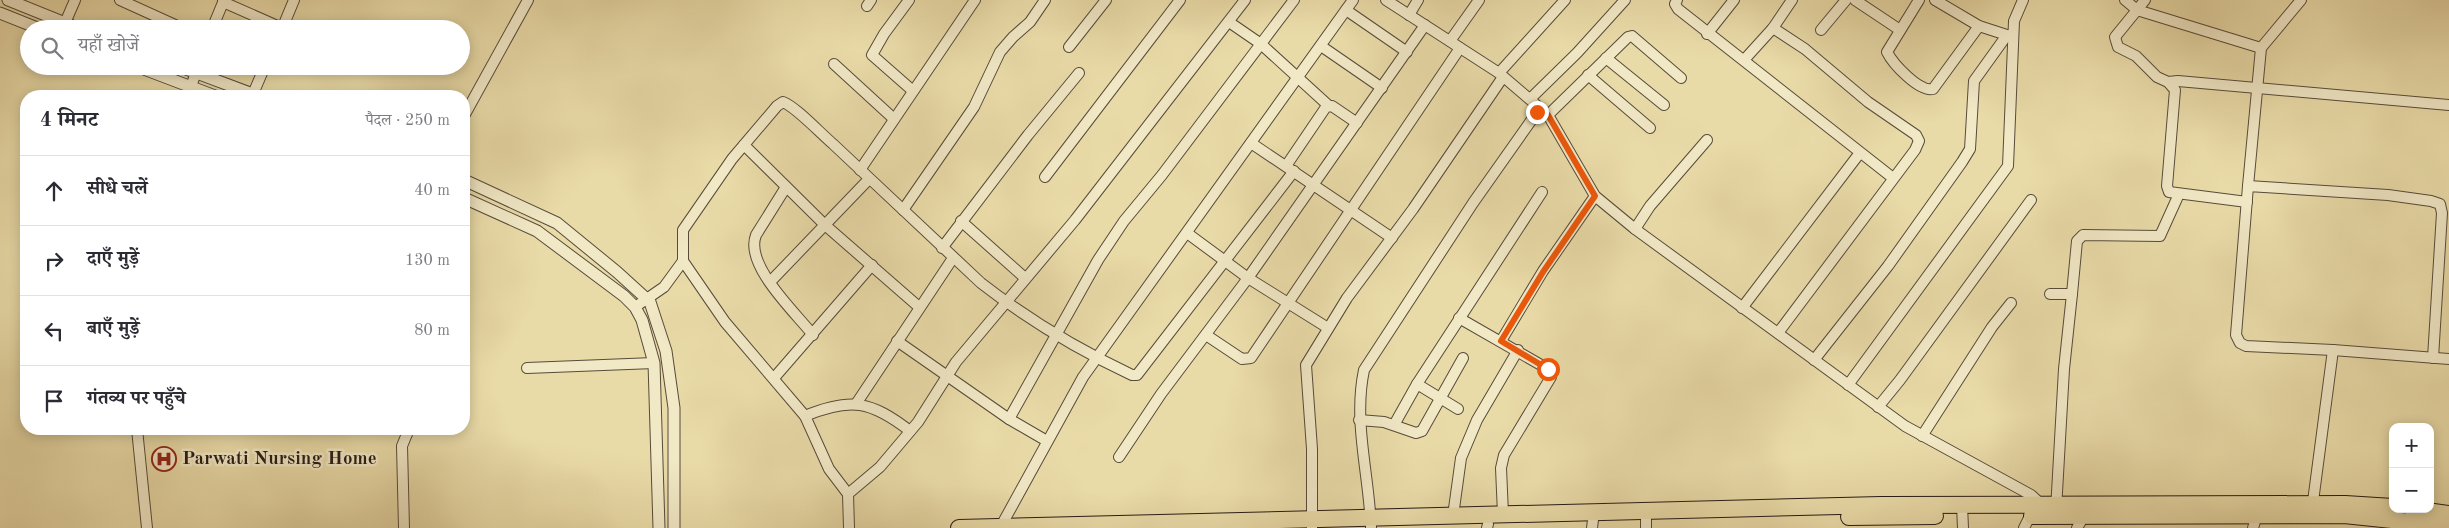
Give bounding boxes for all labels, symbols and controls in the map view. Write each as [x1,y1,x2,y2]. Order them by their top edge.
search box [20,20,470,75]
icon: search [38,34,66,62]
text: यहाँ खोजें [78,37,139,56]
route end [1526,101,1549,124]
text: 4 मिनट [40,110,98,131]
text: पैदल · 250 m [365,113,450,129]
icon: ahead [40,177,68,205]
text: सीधे चलें [87,180,147,199]
text: 40 m [414,183,450,199]
icon: right [40,247,68,275]
text: दाएँ मुड़ें [87,250,139,269]
text: 130 m [405,253,450,269]
icon: left [40,317,68,345]
text: बाएँ मुड़ें [87,320,139,339]
text: 80 m [414,323,450,339]
route start [1537,358,1560,381]
icon: arrive [40,387,68,415]
text: गंतव्य पर पहुँचे [87,390,186,409]
map controls [2389,423,2434,513]
button: + [2389,423,2434,468]
hospital icon: Parwati Nursing Home [151,446,177,472]
place label: Parwati Nursing Home [182,450,377,469]
button: − [2389,468,2434,513]

